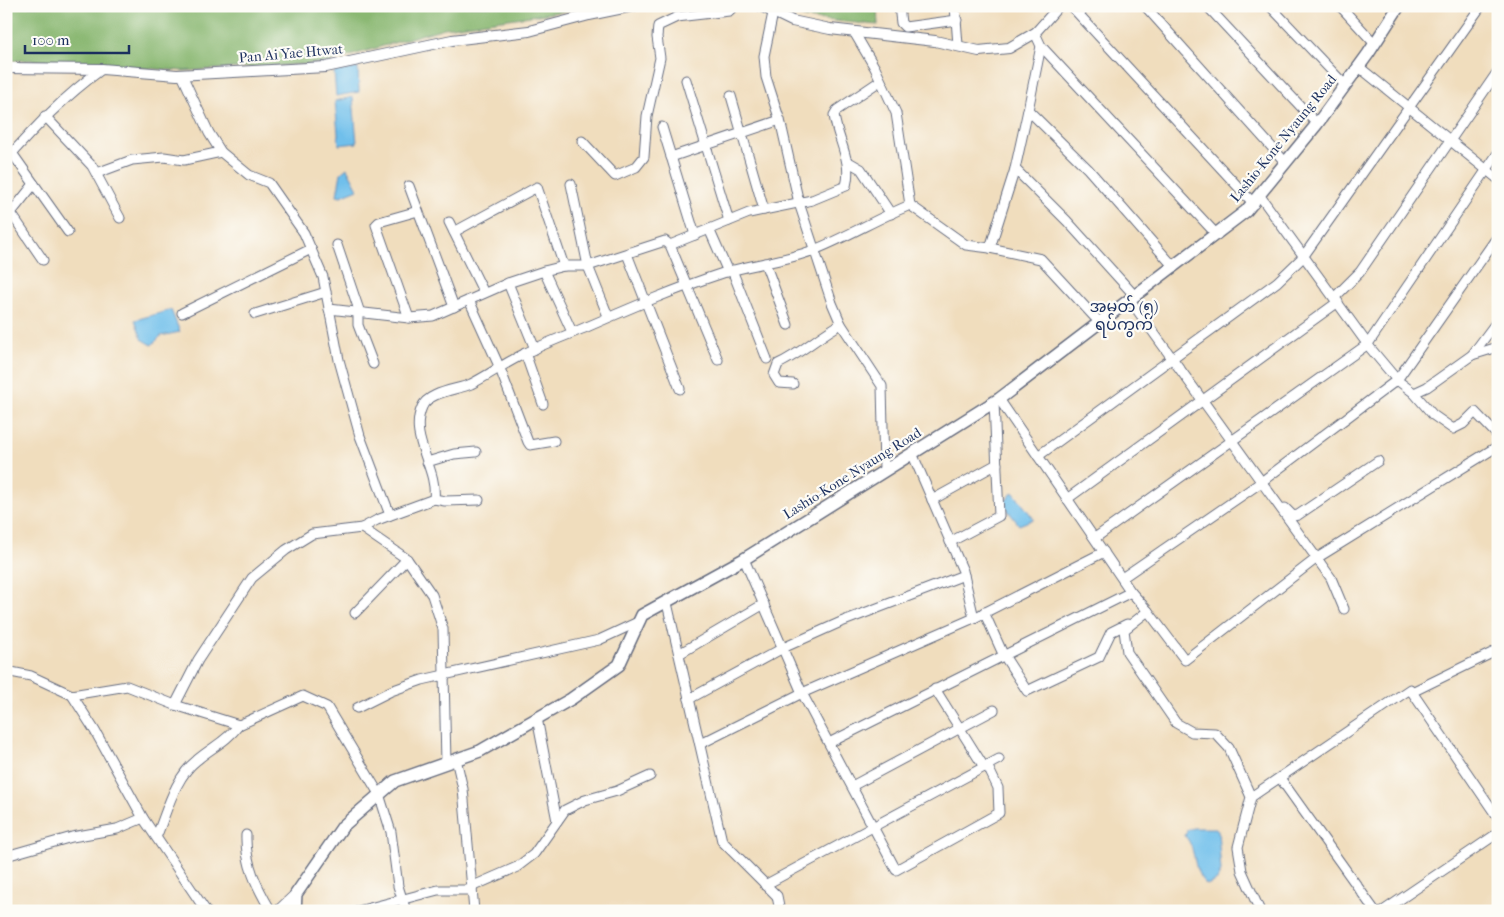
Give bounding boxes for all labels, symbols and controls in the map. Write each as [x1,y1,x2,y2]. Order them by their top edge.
scale bar [25,22,129,54]
text: 100 m [32,31,70,49]
street label: Pan Ai Yae Htwat [238,40,344,67]
street label: Lashio-Kone Nyaung Road [1227,71,1340,206]
district label: အမှတ် (၅) ရပ်ကွက် [1089,295,1159,338]
street label: Lashio-Kone Nyaung Road [780,424,925,523]

